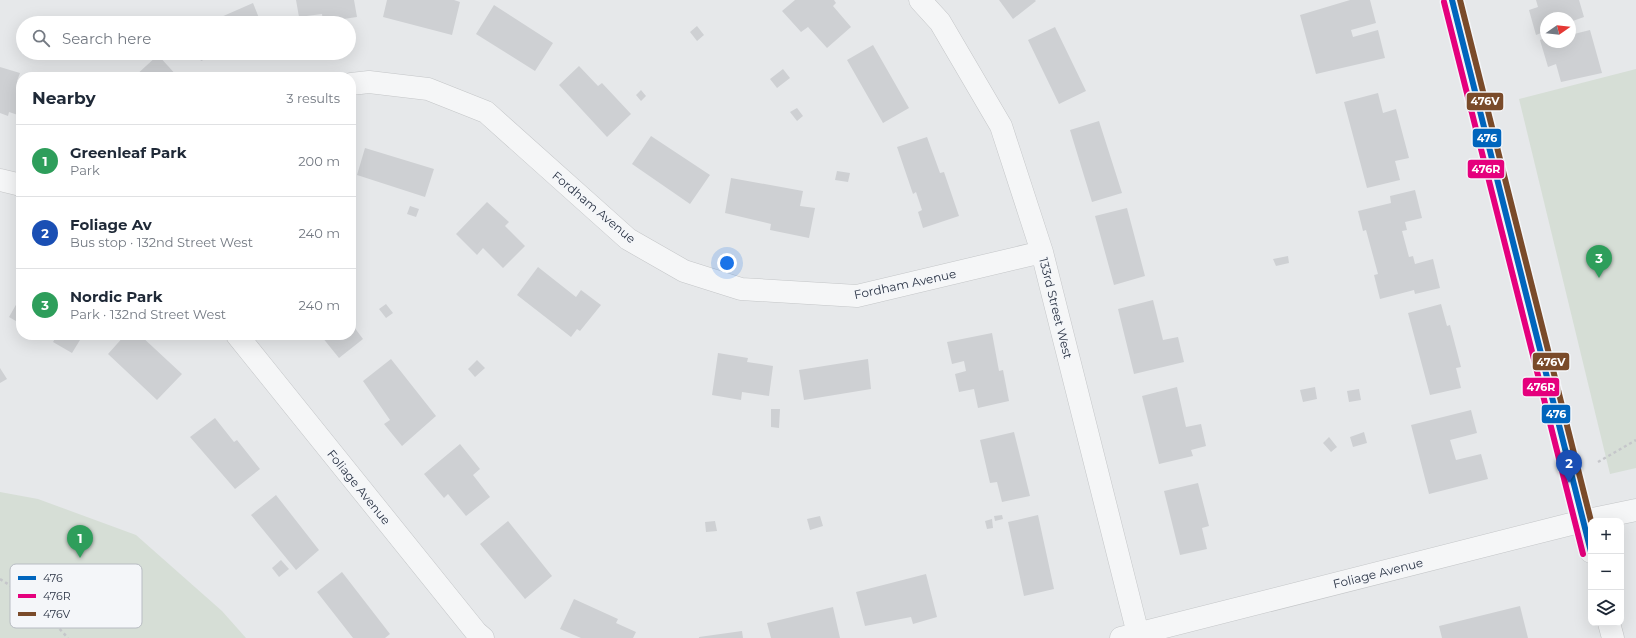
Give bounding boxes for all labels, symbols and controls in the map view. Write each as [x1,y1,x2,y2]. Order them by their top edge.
north arrow [1540,12,1576,48]
search box [16,16,356,60]
icon: search [30,27,52,49]
text: Search here [62,29,151,48]
text: Nearby [32,88,96,108]
text: 3 results [286,90,340,106]
line badge: 476V [1466,92,1504,111]
text: 476V [1471,94,1500,108]
line badge: 476 [1472,128,1502,148]
text: 476 [1477,131,1497,145]
text: Greenleaf Park [70,143,187,162]
text: 1 [42,153,48,169]
text: 200 m [298,153,340,169]
line badge: 476R [1467,159,1505,179]
text: Park [70,162,100,178]
text: 476R [1472,162,1500,176]
street label: Fordham Avenue [549,168,639,246]
text: Foliage Av [70,215,152,234]
text: 2 [41,225,49,241]
text: 240 m [299,225,340,241]
text: Bus stop · 132nd Street West [70,234,253,250]
pin: 3 [1586,245,1612,278]
your location [717,253,737,273]
street label: 133rd Street West [1036,256,1076,360]
street label: Fordham Avenue [853,266,957,302]
text: Nordic Park [70,287,163,306]
text: 3 [41,297,49,313]
text: 240 m [299,297,340,313]
text: Park · 132nd Street West [70,306,226,322]
line badge: 476V [1532,352,1570,371]
text: 476V [1537,355,1566,369]
line badge: 476R [1522,377,1560,397]
text: 476R [1527,380,1555,394]
line badge: 476 [1541,404,1571,424]
text: 476 [1546,407,1566,421]
street label: Foliage Avenue [324,446,394,528]
pin: 2 [1556,450,1582,483]
map controls [1588,518,1624,626]
button: + [1588,518,1624,554]
pin: 1 [67,525,93,558]
button: − [1588,554,1624,590]
street label: Foliage Avenue [1331,555,1425,591]
legend [10,564,142,628]
text: 476 [43,571,63,585]
text: 476R [43,589,71,603]
button: layers [1588,590,1624,626]
text: 476V [43,607,71,621]

